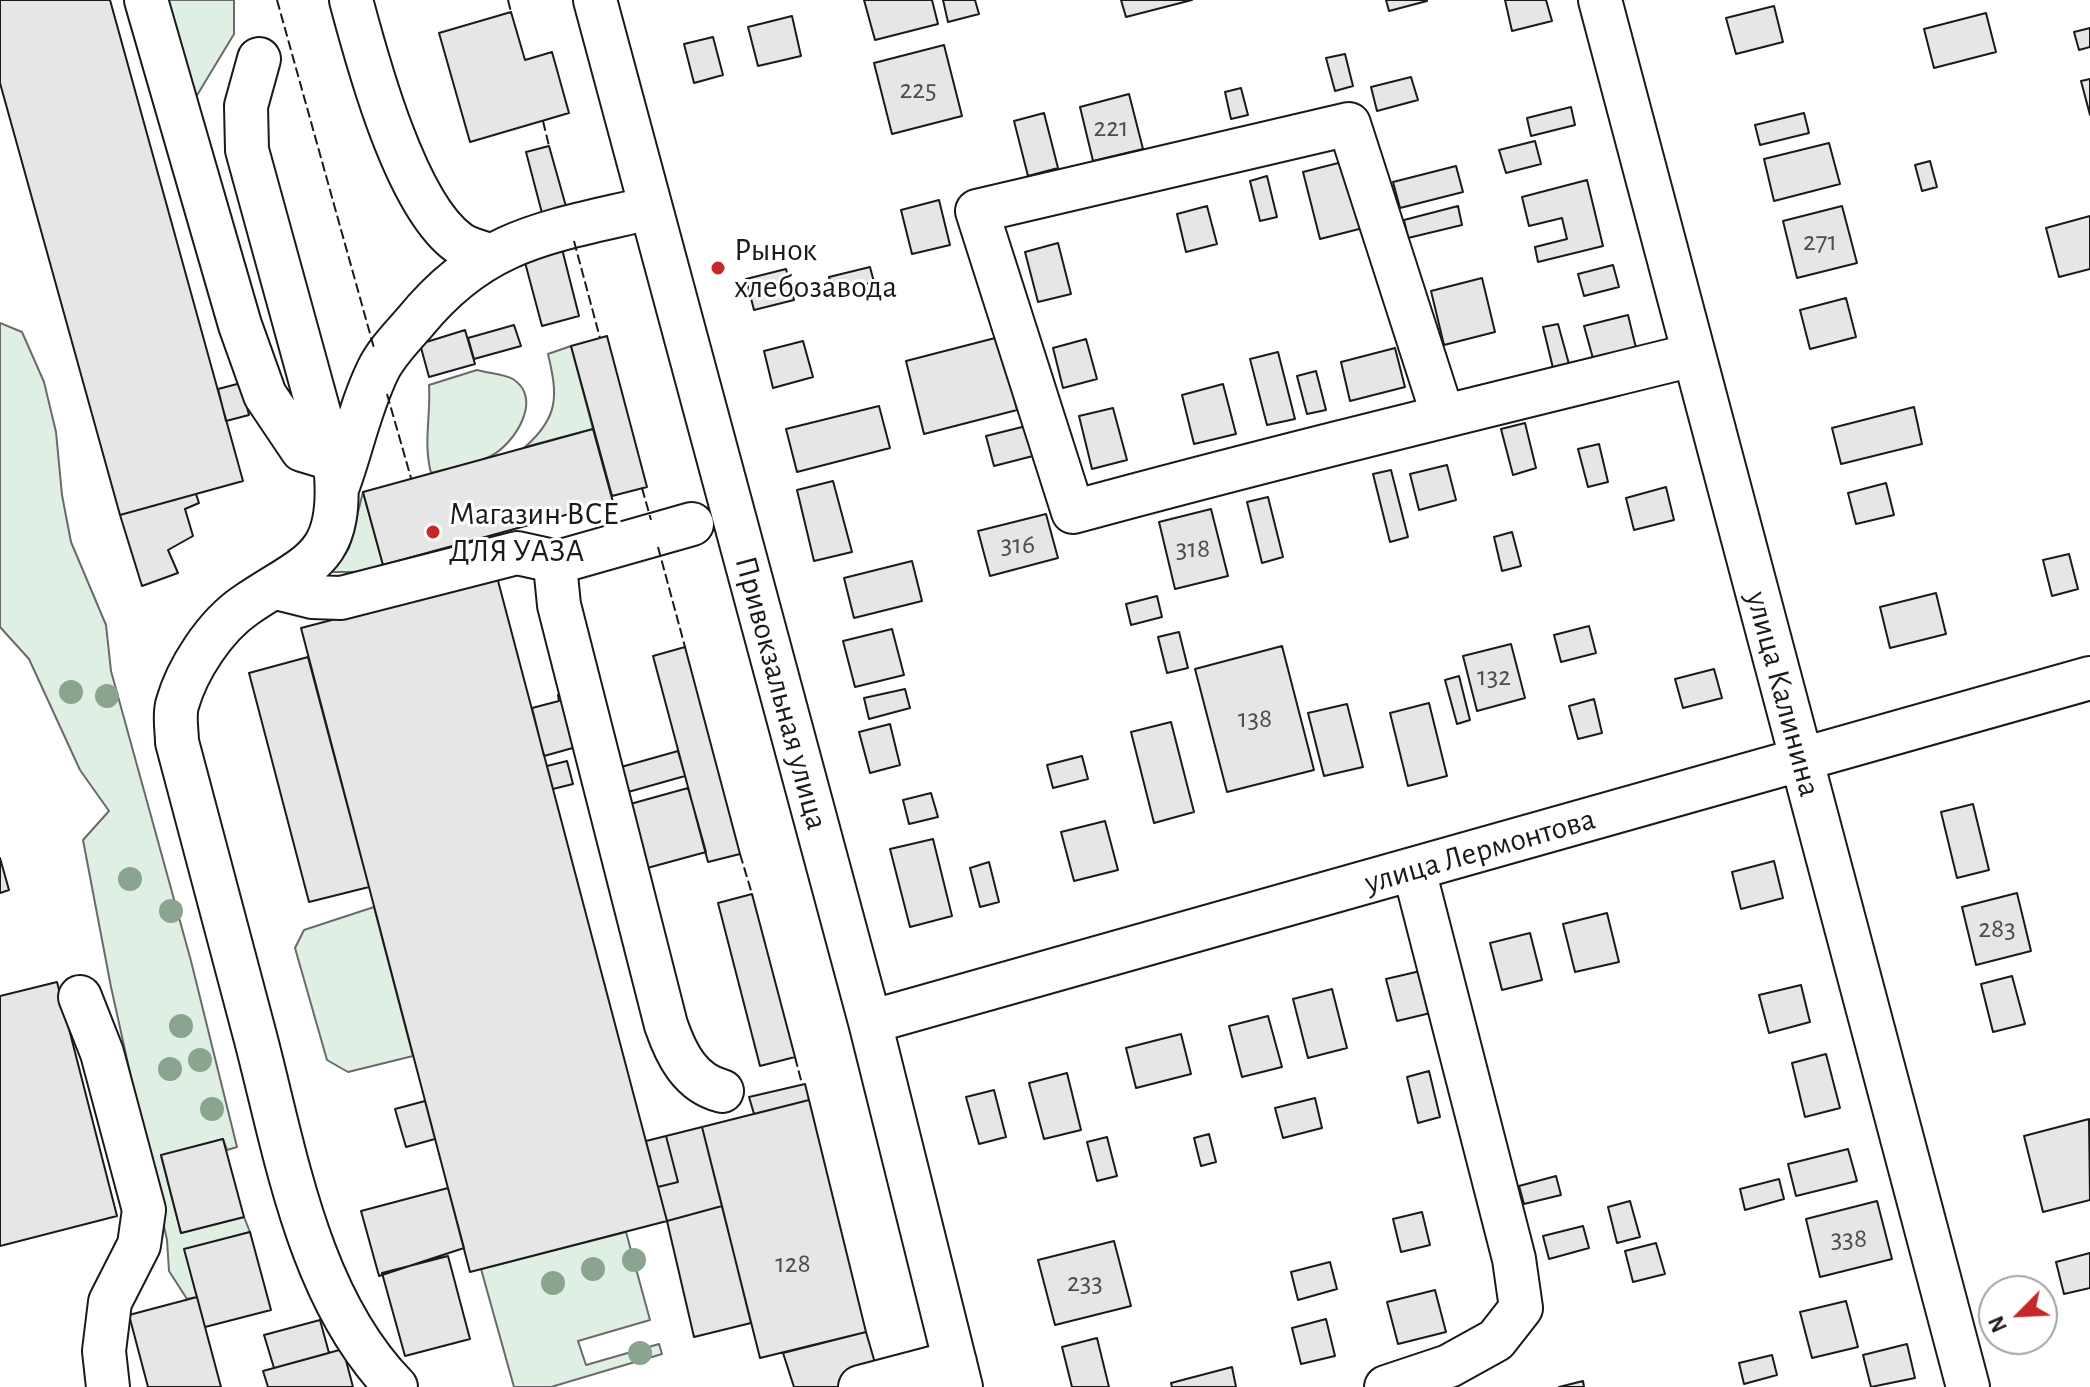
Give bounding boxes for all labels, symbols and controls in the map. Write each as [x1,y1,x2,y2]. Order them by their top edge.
house number: 225 [899,73,937,107]
house number: 221 [1093,111,1129,145]
house number: 271 [1803,225,1837,259]
place label: Рынок хлебозавода [734,231,897,306]
marker: Рынок хлебозавода [709,259,727,277]
place label: Магазин ВСЕ ДЛЯ УАЗА [449,495,619,570]
marker: Магазин ВСЕ ДЛЯ УАЗА [424,523,442,541]
house number: 316 [1001,528,1035,562]
house number: 318 [1176,532,1210,566]
street label: Привокзальная улица [726,552,836,834]
street label: улица Калинина [1737,587,1829,801]
house number: 132 [1477,660,1511,694]
house number: 138 [1238,702,1272,736]
street label: улица Лермонтова [1360,800,1600,902]
house number: 283 [1978,912,2016,946]
house number: 338 [1831,1222,1867,1256]
house number: 128 [775,1247,811,1281]
house number: 233 [1067,1266,1103,1300]
north arrow [1978,1275,2058,1355]
text: N [1985,1312,2011,1335]

